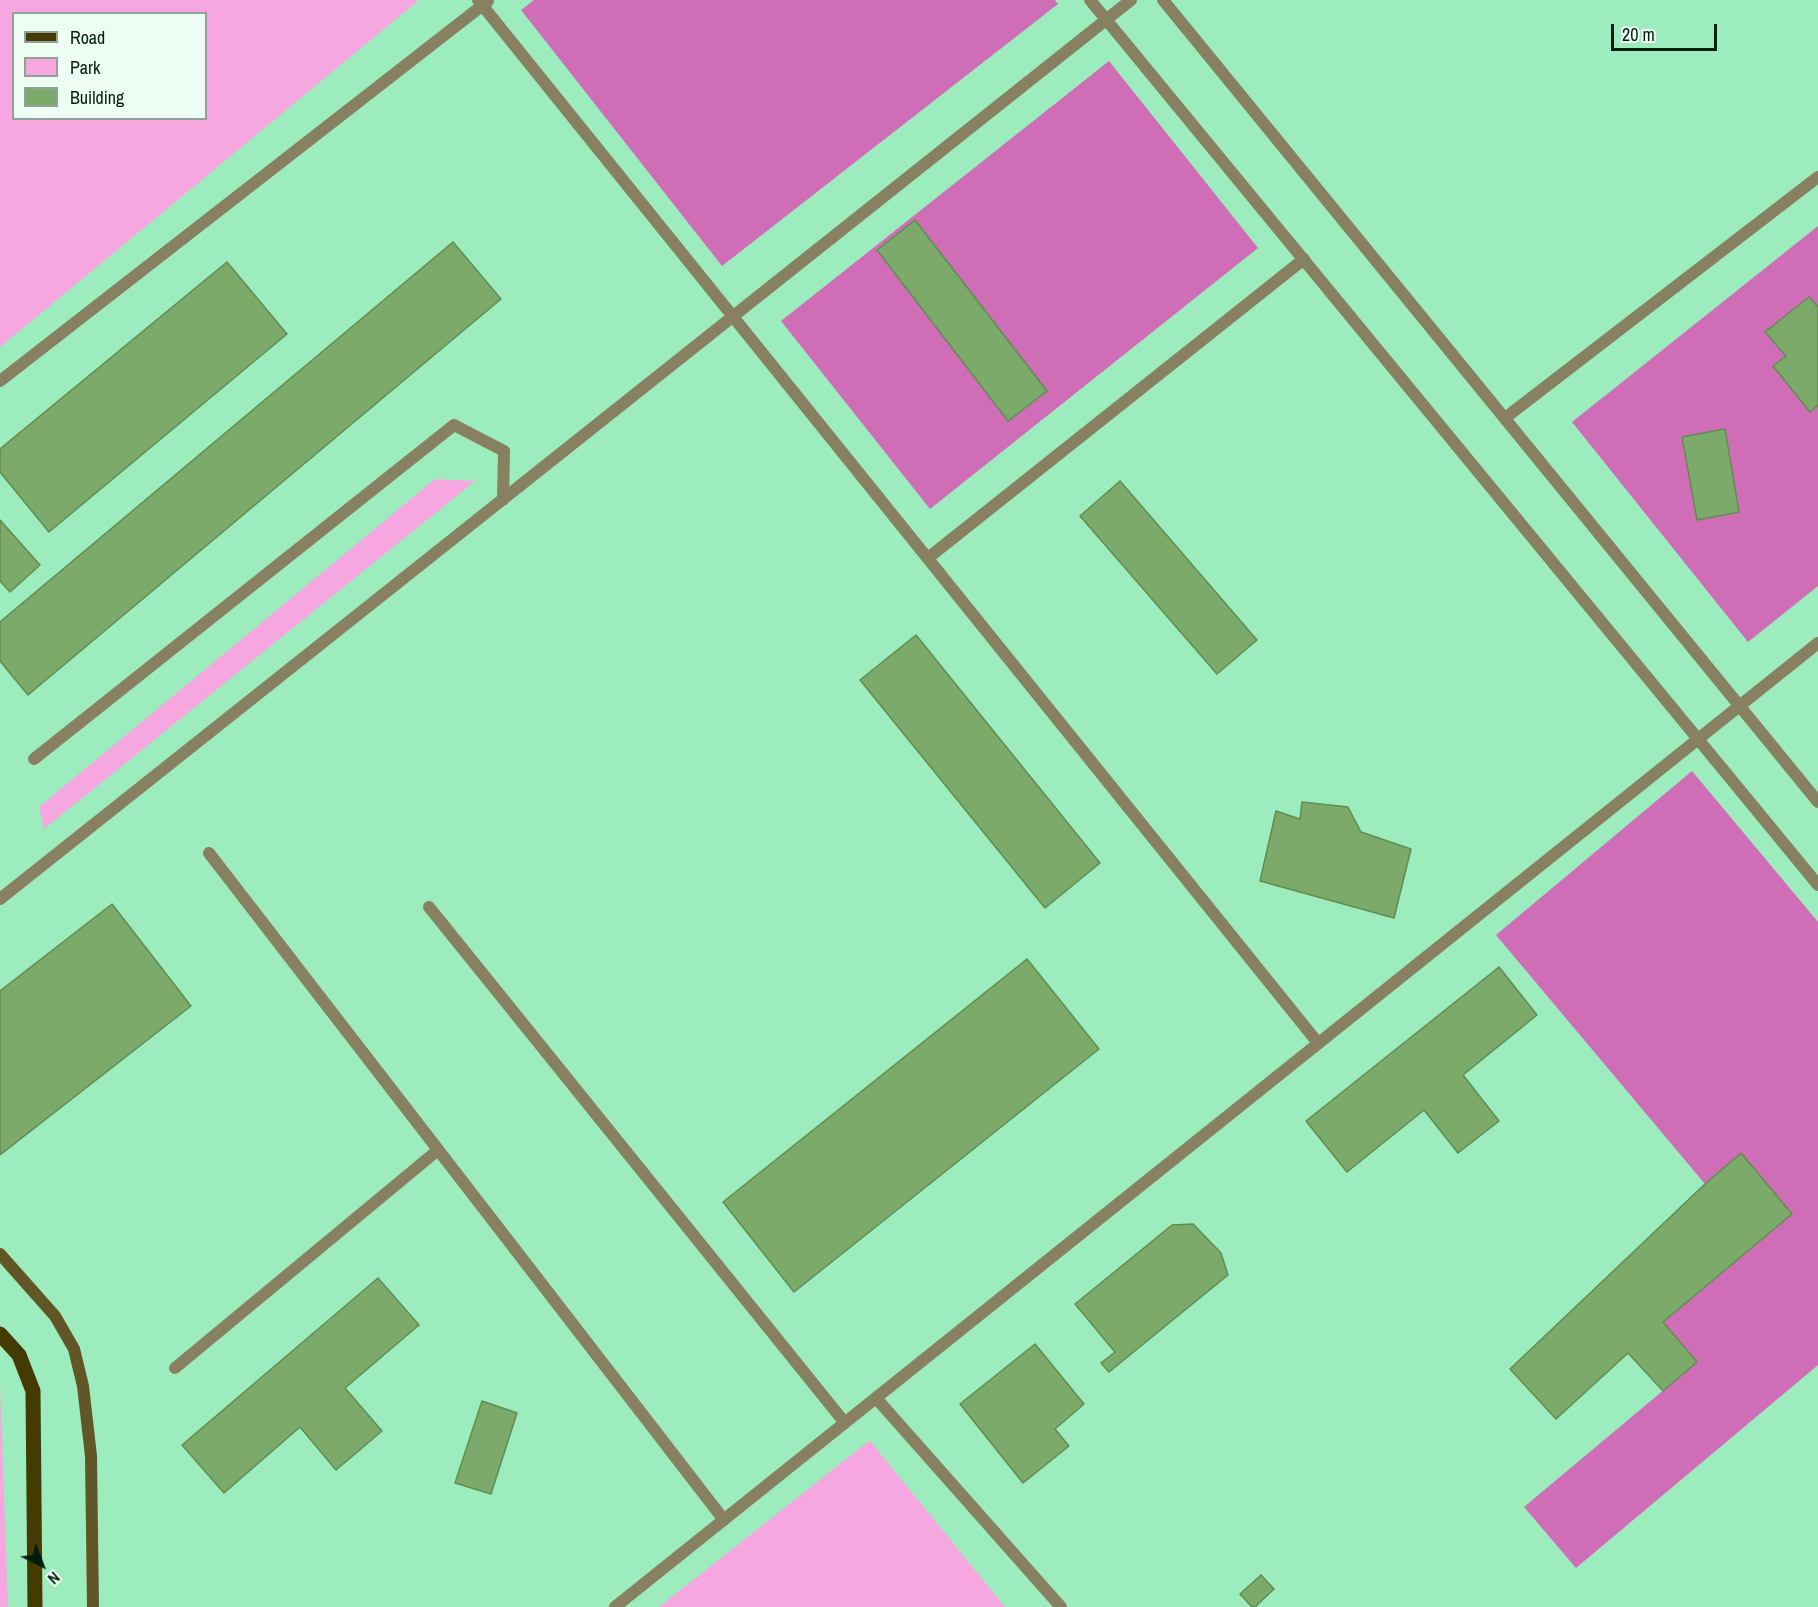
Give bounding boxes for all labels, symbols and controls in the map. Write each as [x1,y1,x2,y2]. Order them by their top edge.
legend [12,12,207,120]
scale bar [1614,12,1720,50]
text: 20 m [1622,22,1655,47]
text: Road [70,25,105,50]
text: Park [70,55,100,80]
text: Building [70,85,124,110]
north arrow [12,1535,72,1595]
text: N [43,1567,65,1590]

